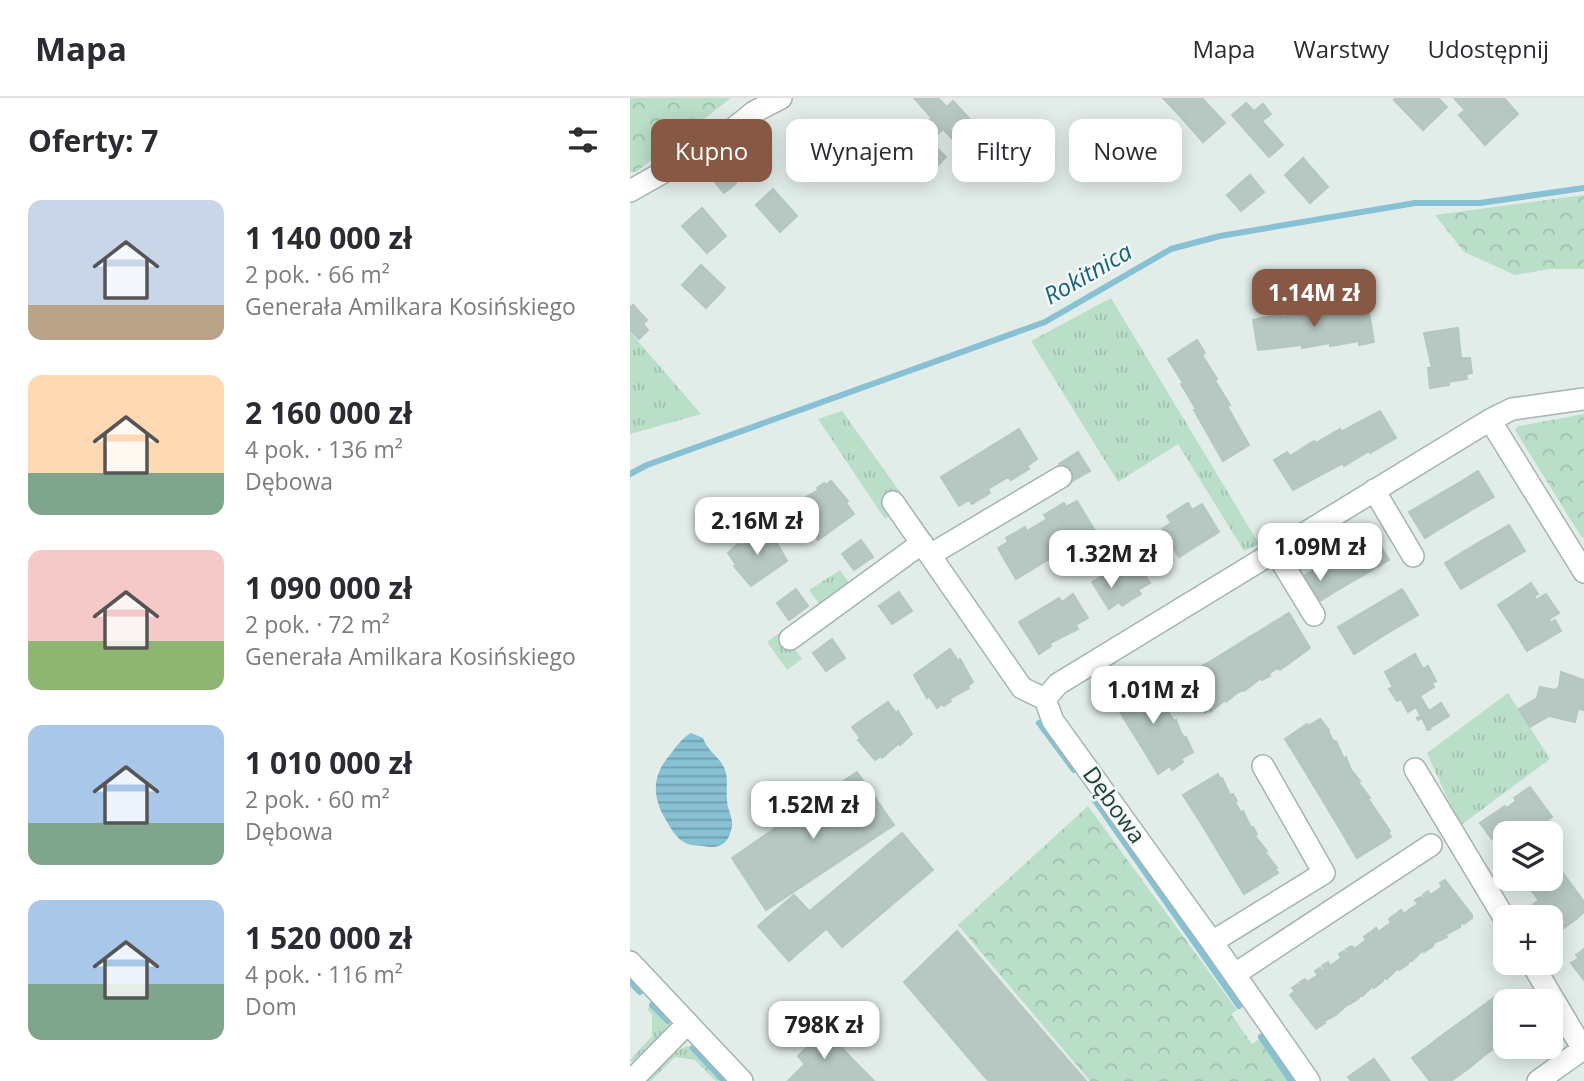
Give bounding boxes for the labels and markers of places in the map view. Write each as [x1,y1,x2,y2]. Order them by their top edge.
pin: 1.14M zł [1242,270,1386,329]
pin: 2.16M zł [685,498,829,557]
pin: 1.09M zł [1248,524,1392,583]
pin: 1.32M zł [1039,531,1183,590]
pin: 1.01M zł [1081,666,1225,726]
pin: 1.52M zł [741,782,885,841]
pin: 798K zł [759,1002,889,1061]

